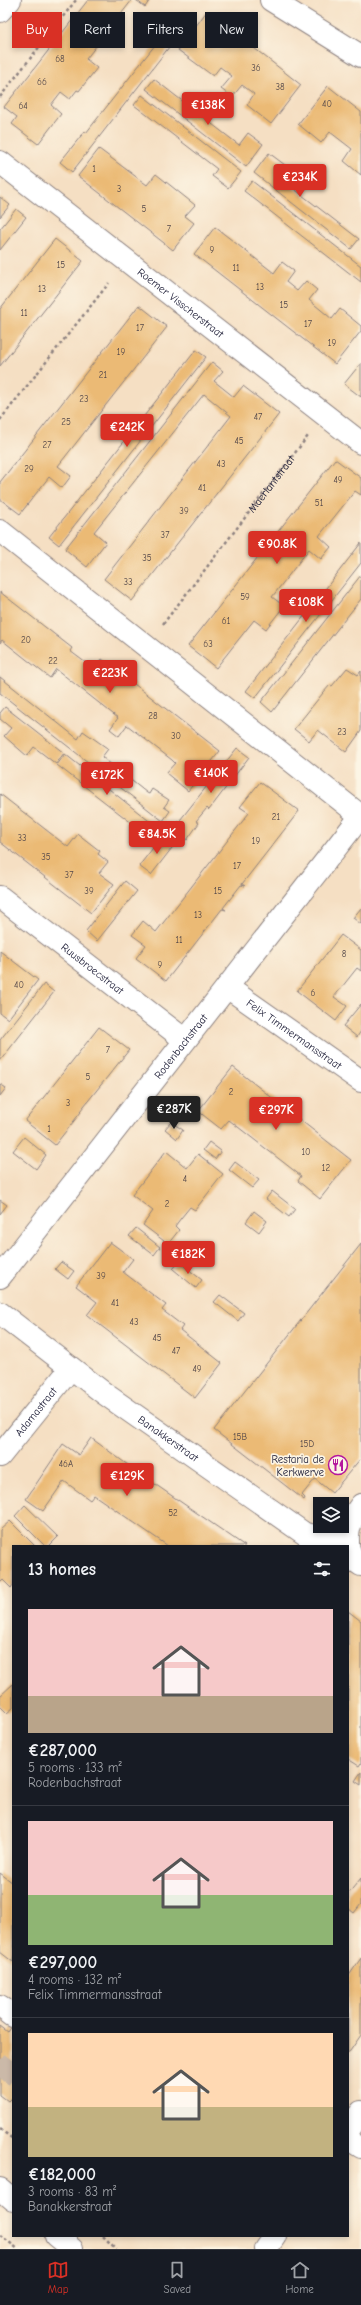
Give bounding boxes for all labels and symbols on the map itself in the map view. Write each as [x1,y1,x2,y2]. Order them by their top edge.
house number: 68 [55,54,65,64]
house number: 36 [251,63,261,73]
house number: 66 [37,77,47,87]
house number: 38 [275,82,285,92]
pin: €138K [180,92,236,126]
house number: 40 [322,99,332,109]
house number: 64 [18,101,28,111]
house number: 1 [92,164,96,174]
pin: €234K [272,164,328,198]
house number: 3 [117,184,121,194]
house number: 5 [142,204,147,214]
house number: 7 [167,224,172,234]
house number: 9 [210,245,215,255]
house number: 15 [57,260,65,270]
house number: 11 [232,263,240,273]
street label: Roemer Visscherstraat [135,266,227,341]
house number: 13 [256,282,264,292]
house number: 13 [38,284,46,294]
house number: 15 [280,300,288,310]
house number: 11 [20,308,28,318]
house number: 17 [304,319,313,329]
house number: 17 [136,323,145,333]
house number: 19 [328,338,336,348]
house number: 19 [117,347,125,357]
house number: 21 [99,370,108,380]
house number: 23 [79,394,89,404]
house number: 47 [254,412,263,422]
pin: €242K [99,414,155,448]
house number: 25 [61,417,71,427]
house number: 45 [234,436,244,446]
house number: 27 [43,440,52,450]
street label: Maerlantstraat [245,452,298,515]
house number: 43 [217,459,225,469]
house number: 29 [24,464,34,474]
house number: 49 [333,475,343,485]
house number: 41 [198,483,206,493]
house number: 51 [315,498,324,508]
house number: 39 [179,506,189,516]
house number: 37 [161,530,170,540]
pin: €90.8K [244,531,310,565]
house number: 35 [142,553,152,563]
house number: 33 [123,577,133,587]
pin: €108K [278,589,334,623]
house number: 59 [240,592,250,602]
house number: 61 [222,616,231,626]
house number: 20 [21,635,31,645]
house number: 63 [203,639,213,649]
house number: 22 [48,656,58,666]
pin: €223K [82,660,138,694]
house number: 28 [148,711,158,721]
house number: 23 [337,727,347,737]
house number: 30 [171,731,181,741]
pin: €140K [183,760,239,794]
pin: €172K [79,762,135,796]
house number: 21 [272,812,281,822]
pin: €84.5K [124,821,190,855]
house number: 33 [17,833,27,843]
house number: 19 [252,836,260,846]
house number: 35 [41,852,51,862]
house number: 17 [233,861,242,871]
house number: 37 [65,870,74,880]
house number: 39 [84,886,94,896]
house number: 15 [214,886,222,896]
house number: 13 [194,910,202,920]
house number: 11 [175,935,183,945]
street label: Ruusbroecstraat [58,941,127,998]
house number: 8 [342,949,347,959]
house number: 9 [158,960,163,970]
house number: 40 [14,980,24,990]
house number: 6 [311,988,316,998]
street label: Felix Timmermansstraat [244,997,345,1073]
street label: Rodenbachstraat [152,1011,211,1082]
house number: 7 [106,1045,111,1055]
house number: 5 [86,1072,91,1082]
house number: 2 [229,1087,234,1097]
pin: €287K [146,1096,202,1130]
pin: €297K [248,1097,304,1131]
house number: 3 [66,1098,70,1108]
house number: 1 [47,1124,51,1134]
house number: 10 [301,1147,311,1157]
house number: 12 [322,1163,330,1173]
house number: 4 [183,1174,187,1184]
house number: 2 [165,1199,170,1209]
pin: €182K [160,1241,216,1275]
house number: 39 [96,1271,106,1281]
house number: 41 [111,1298,119,1308]
house number: 43 [130,1317,138,1327]
house number: 45 [152,1333,162,1343]
house number: 47 [172,1346,181,1356]
house number: 49 [192,1364,202,1374]
street label: Adamastraat [13,1384,60,1439]
street label: Banakkerstraat [135,1413,202,1465]
house number: 15B [233,1432,247,1442]
house number: 15D [300,1439,314,1449]
place label: Restaria de Kerkwerve [271,1453,324,1479]
restaurant icon: Restaria de Kerkwerve [327,1454,349,1476]
house number: 46A [59,1459,73,1469]
pin: €129K [99,1463,155,1497]
house number: 52 [168,1508,178,1518]

